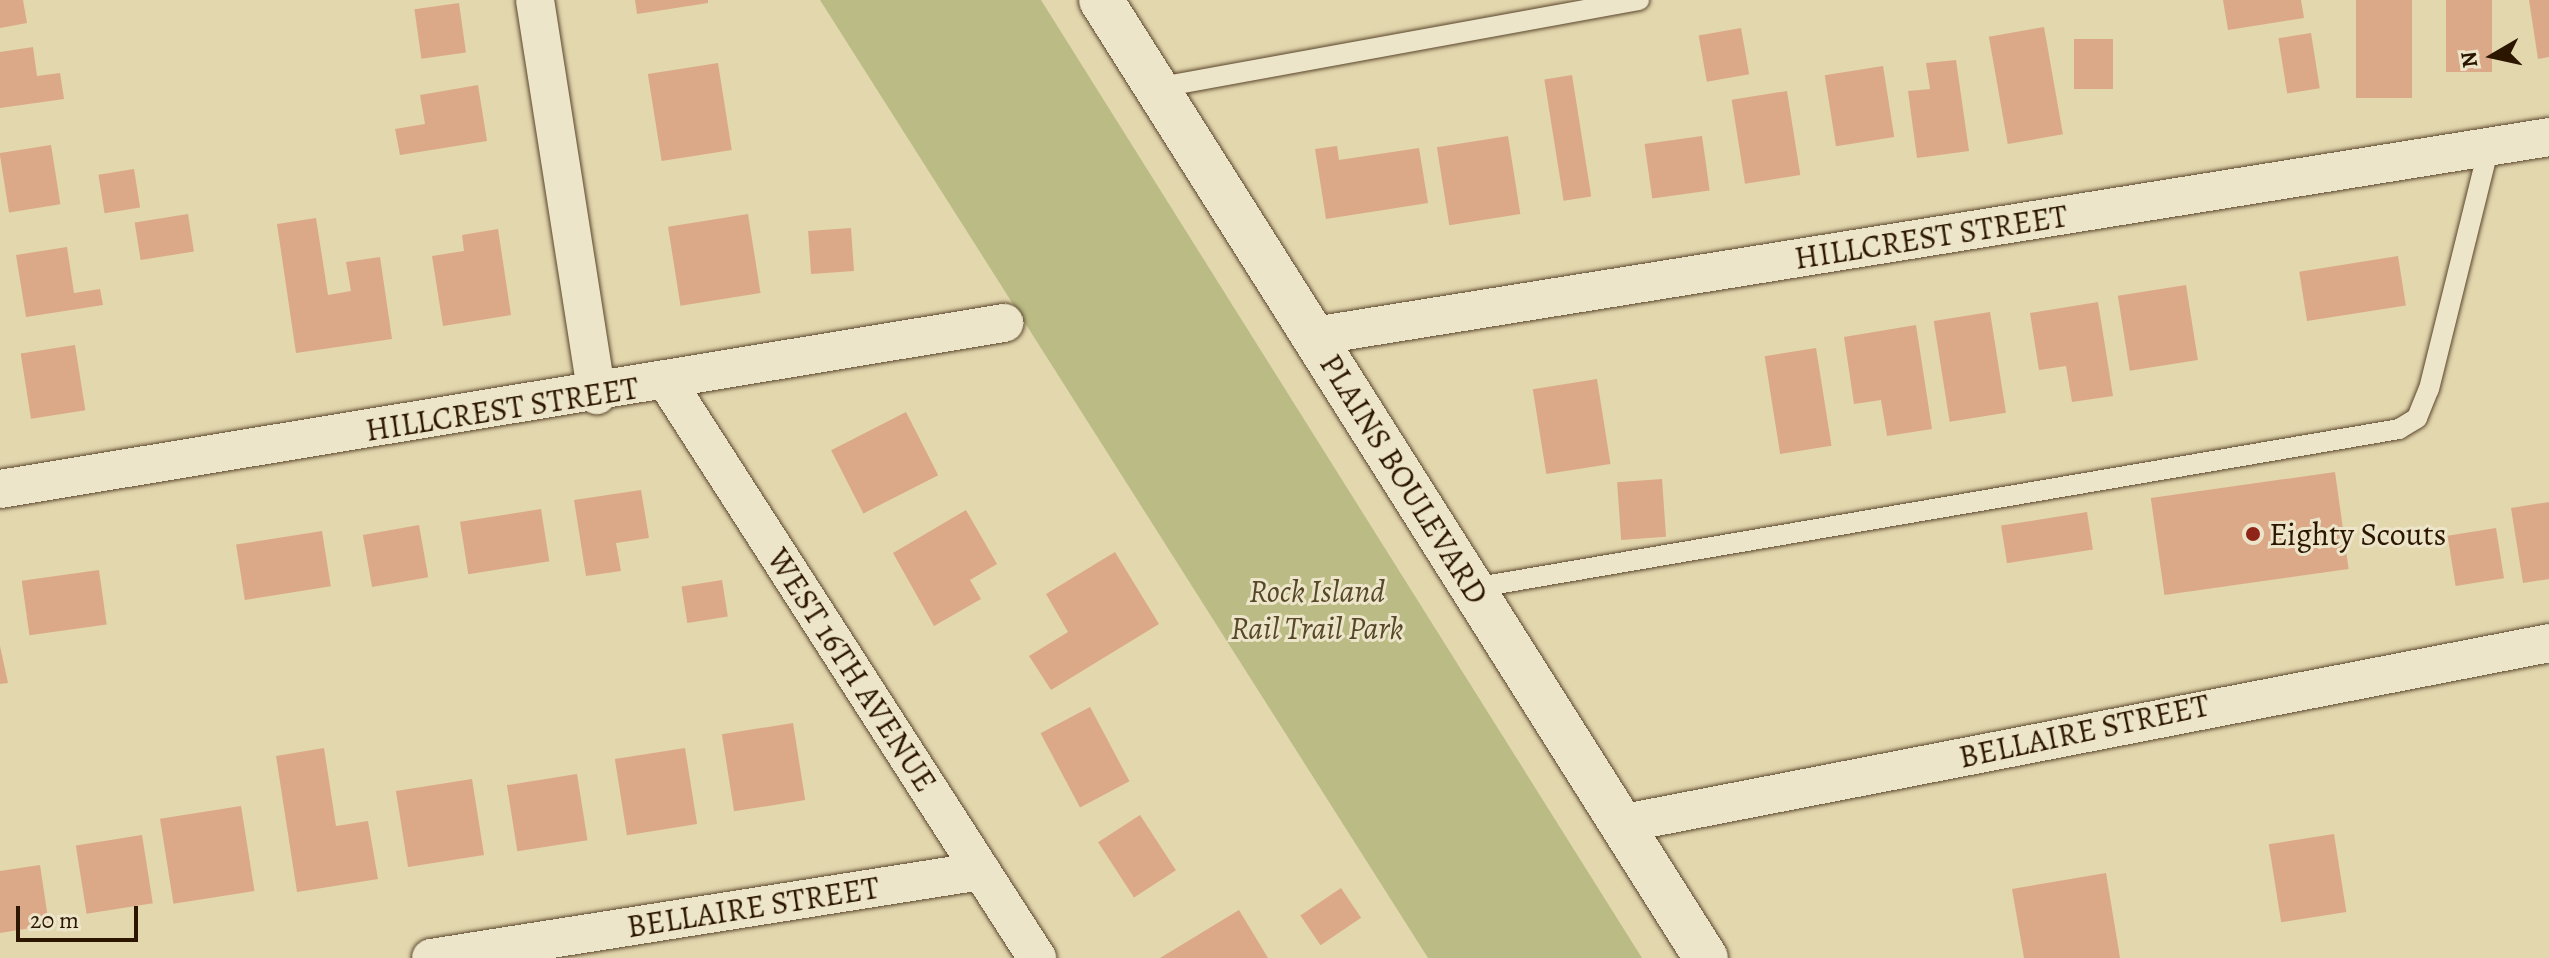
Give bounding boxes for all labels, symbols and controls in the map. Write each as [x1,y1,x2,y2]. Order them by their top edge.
north arrow [2453,16,2533,96]
text: N [2453,49,2485,70]
street label: HILLCREST STREET [1792,196,2070,278]
street label: PLAINS BOULEVARD [1312,347,1496,611]
street label: HILLCREST STREET [363,368,641,450]
place label: Eighty Scouts [2269,515,2446,553]
marker: Eighty Scouts [2244,525,2262,543]
street label: WEST 16TH AVENUE [759,541,945,799]
park label: Rock Island Rail Trail Park [1230,573,1404,648]
street label: BELLAIRE STREET [1955,686,2213,776]
street label: BELLAIRE STREET [624,868,882,946]
scale bar [20,890,142,940]
text: 20 m [30,904,79,936]

